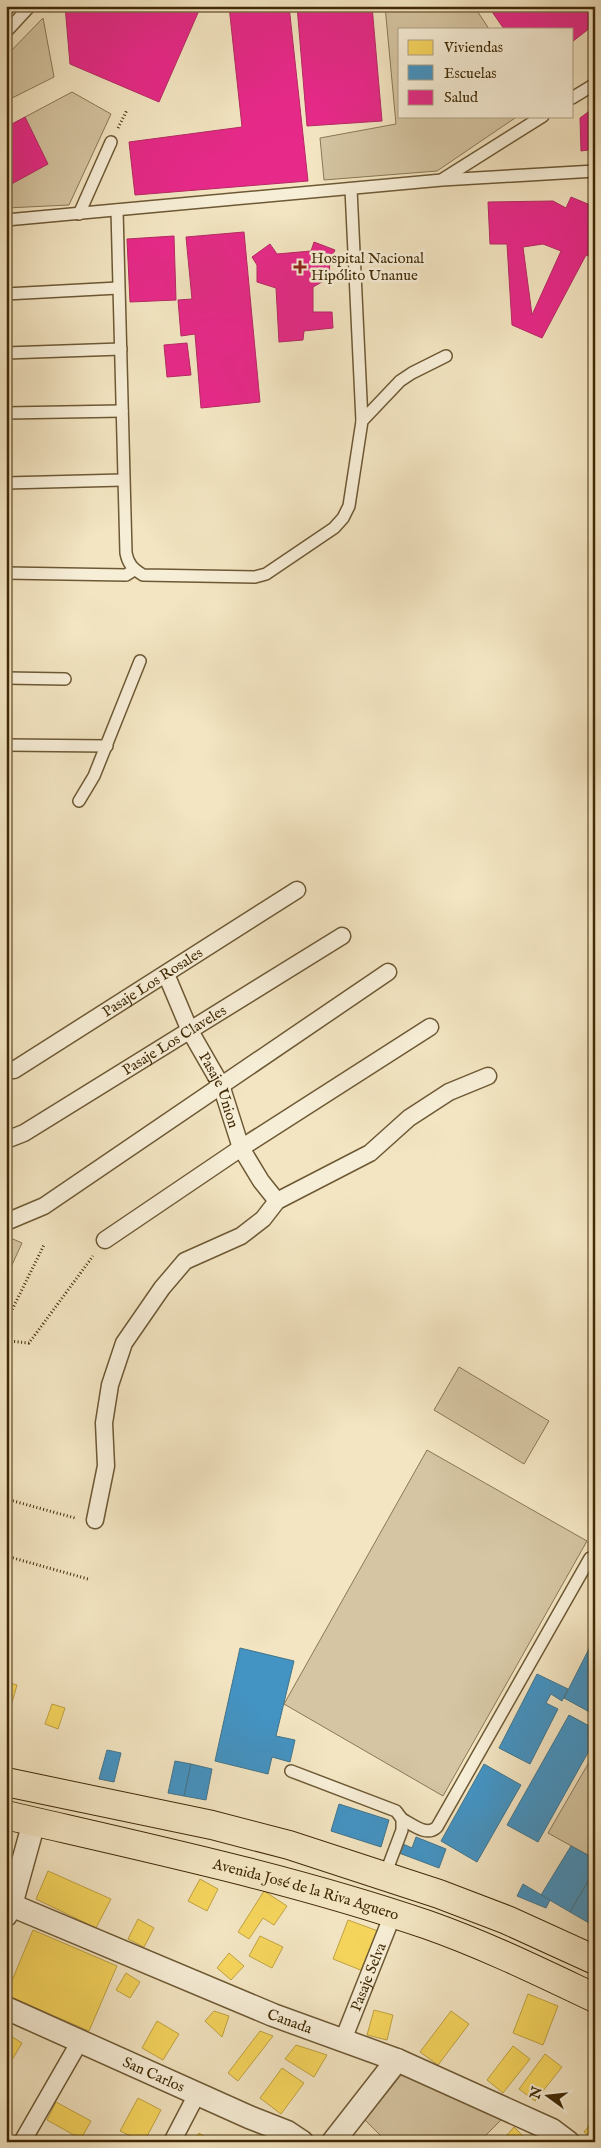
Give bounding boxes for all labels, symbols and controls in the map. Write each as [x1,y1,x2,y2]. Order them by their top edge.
legend [398,28,574,118]
text: Viviendas [443,38,503,57]
text: Escuelas [444,64,497,83]
text: Salud [444,88,479,107]
place label: Hospital Nacional Hipólito Unanue [311,249,425,285]
marker: Hospital Nacional Hipólito Unanue [293,260,307,274]
street label: Pasaje Los Rosales [99,943,206,1021]
street label: Pasaje Los Claveles [119,1001,230,1079]
street label: Pasaje Union [195,1049,243,1130]
street label: Avenida José de la Riva Aguero [210,1854,401,1924]
street label: Pasaje Selva [346,1939,390,2014]
street label: Canada [265,2004,315,2038]
street label: San Carlos [120,2052,188,2096]
north arrow [524,2070,574,2120]
text: N [526,2085,547,2102]

